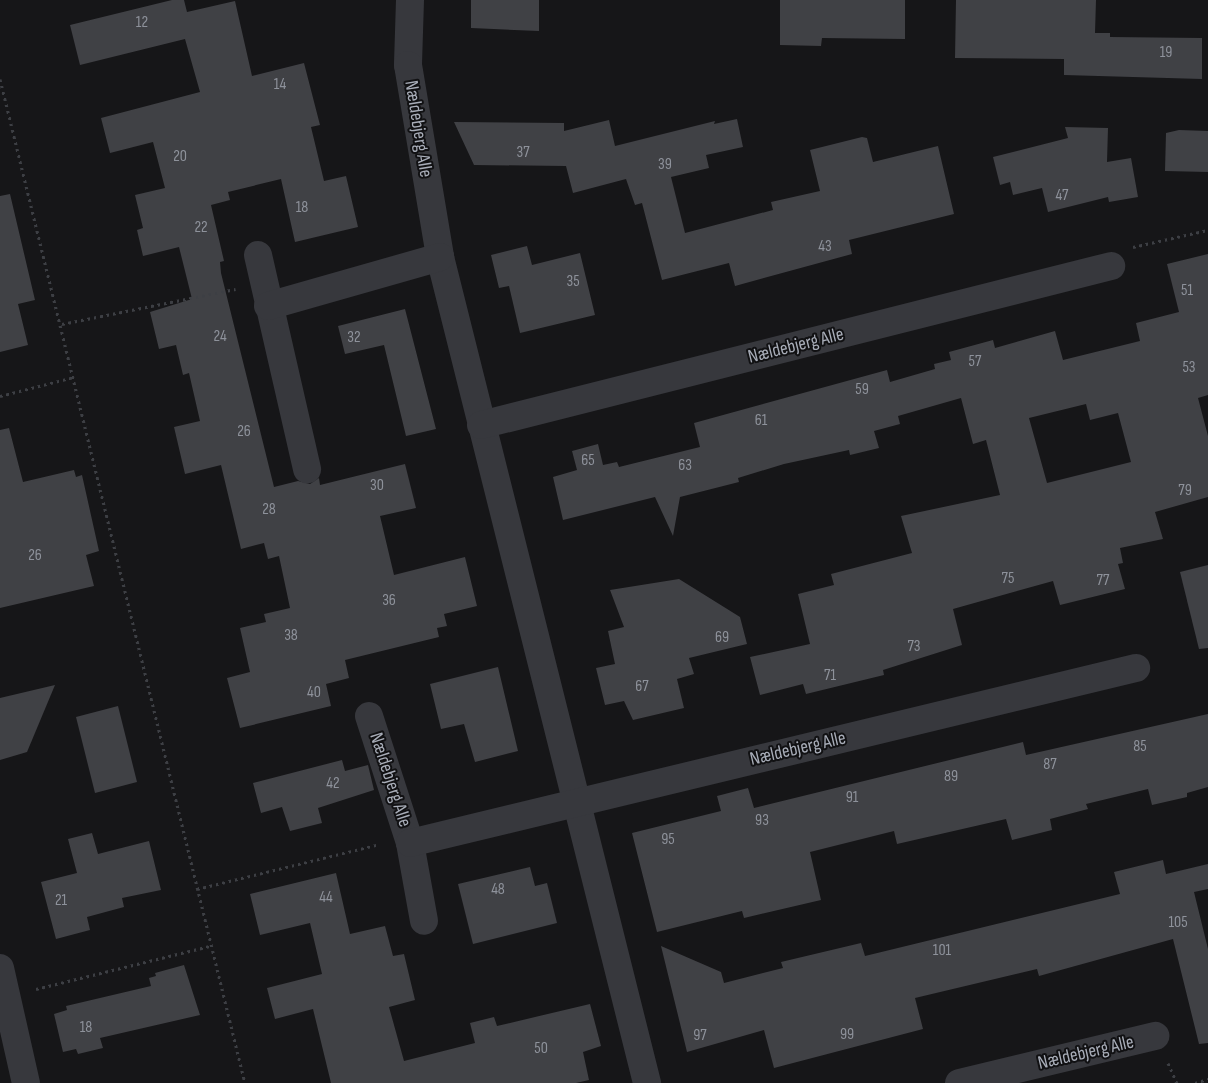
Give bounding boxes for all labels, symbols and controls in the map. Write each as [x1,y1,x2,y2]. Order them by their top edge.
house number: 12 [136,13,148,33]
house number: 19 [1160,43,1172,63]
house number: 14 [274,75,286,95]
street label: Nældebjerg Alle [399,79,437,179]
house number: 37 [516,143,530,163]
house number: 20 [173,147,187,167]
house number: 39 [658,155,672,175]
house number: 47 [1056,186,1068,206]
house number: 18 [296,198,308,218]
house number: 22 [194,218,208,238]
house number: 43 [818,237,832,257]
house number: 35 [566,272,580,292]
house number: 51 [1181,281,1193,301]
street label: Nældebjerg Alle [746,323,846,369]
house number: 24 [213,327,227,347]
house number: 32 [347,328,361,348]
house number: 57 [969,352,981,372]
house number: 53 [1182,358,1196,378]
house number: 59 [855,380,869,400]
house number: 61 [755,411,767,431]
house number: 26 [237,422,251,442]
house number: 65 [581,451,595,471]
house number: 63 [678,456,692,476]
house number: 30 [370,476,384,496]
house number: 79 [1178,481,1192,501]
house number: 28 [262,500,276,520]
house number: 26 [28,546,42,566]
house number: 75 [1002,569,1014,589]
house number: 77 [1097,571,1109,591]
house number: 36 [382,591,396,611]
house number: 38 [284,626,298,646]
house number: 69 [715,628,729,648]
house number: 73 [907,637,921,657]
house number: 71 [824,666,836,686]
house number: 67 [635,677,649,697]
house number: 40 [307,683,321,703]
street label: Nældebjerg Alle [748,727,848,771]
street label: Nældebjerg Alle [364,730,416,830]
house number: 85 [1133,737,1147,757]
house number: 87 [1043,755,1057,775]
house number: 89 [944,767,958,787]
house number: 42 [326,774,340,794]
house number: 91 [846,788,858,808]
house number: 93 [755,811,769,831]
house number: 95 [661,830,675,850]
house number: 48 [491,880,505,900]
house number: 44 [319,888,333,908]
house number: 21 [55,891,67,911]
house number: 105 [1168,913,1188,933]
house number: 101 [933,941,951,961]
house number: 18 [80,1018,92,1038]
house number: 99 [840,1025,854,1045]
house number: 97 [693,1026,707,1046]
street label: Nældebjerg Alle [1036,1031,1136,1075]
house number: 50 [534,1039,548,1059]

